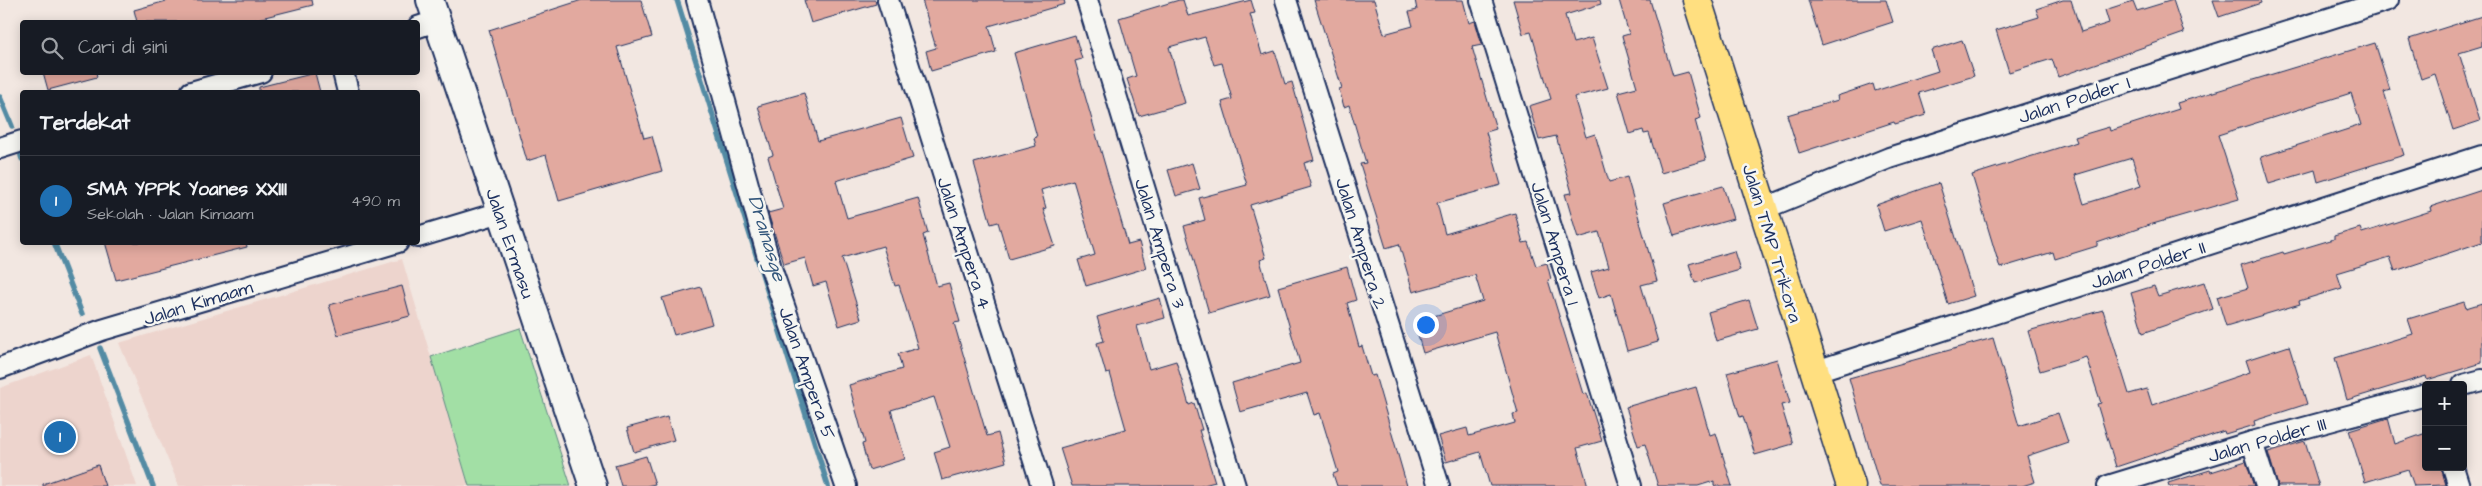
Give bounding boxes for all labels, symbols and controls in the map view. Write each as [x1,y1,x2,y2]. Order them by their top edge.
search box [20,20,420,75]
icon: search [38,34,66,62]
text: Cari di sini [78,34,167,61]
street label: Jalan Polder I [2015,70,2134,131]
text: Terdekat [40,108,130,137]
street label: Jalan TMP Trikora [1735,161,1809,326]
street label: Jalan Ampera 4 [929,174,998,313]
street label: Jalan Ampera 2 [1328,174,1393,313]
street label: Jalan Ampera 3 [1127,175,1192,312]
text: SMA YPPK Yoanes XXIII [87,176,287,203]
street label: Jalan Ampera 1 [1523,179,1586,309]
street label: Jalan Ermasu [478,185,541,303]
text: 1 [55,190,57,212]
text: 490 m [351,190,400,212]
water label: Drainasge [740,192,794,286]
text: Sekolah · Jalan Kimaam [87,203,253,225]
street label: Jalan Polder II [2088,234,2209,297]
street label: Jalan Kimaam [141,274,257,333]
street label: Jalan Ampera 5 [771,304,842,444]
your location [1413,312,1439,338]
map controls [2422,381,2467,471]
button: + [2422,381,2467,426]
street label: Jalan Polder III [2205,411,2330,470]
pin: 1 [44,418,76,456]
button: − [2422,426,2467,471]

